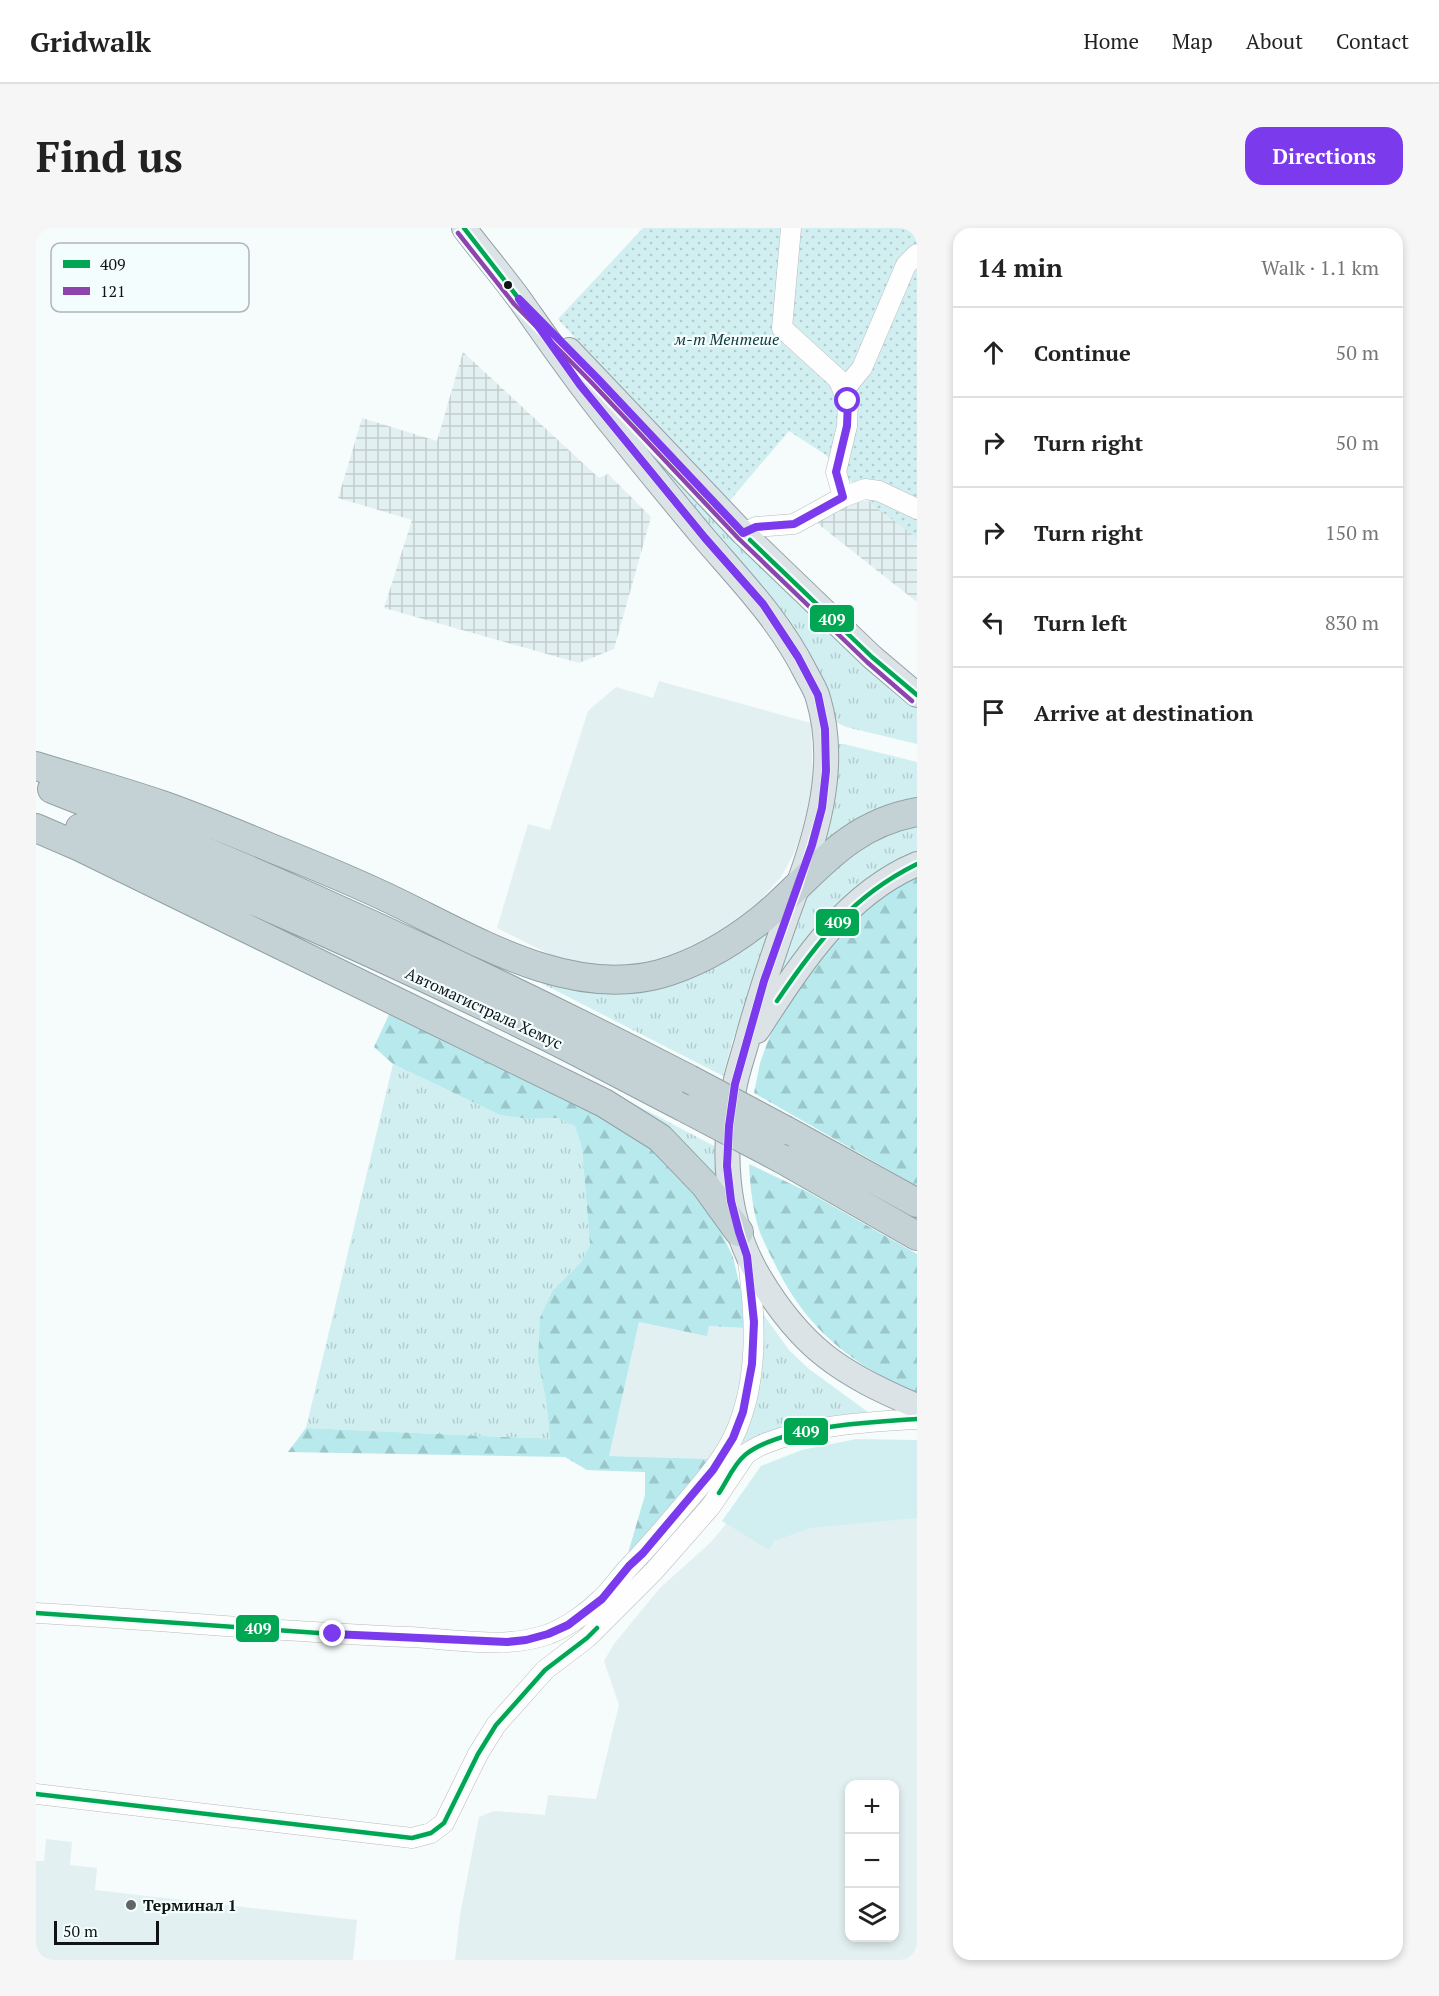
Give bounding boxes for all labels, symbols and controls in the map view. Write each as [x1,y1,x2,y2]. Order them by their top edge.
text: Gridwalk [30,23,151,60]
text: Home [1083,27,1139,55]
text: Map [1172,27,1213,55]
text: About [1246,27,1303,55]
text: Contact [1336,27,1409,55]
button: Directions [1245,127,1403,185]
text: Find us [36,128,183,184]
legend [51,243,249,312]
text: 14 min [977,250,1063,284]
text: 409 [100,253,126,275]
text: Walk · 1.1 km [1261,254,1379,281]
unlabelled marker [502,279,514,291]
text: 121 [100,280,126,302]
park label: м-т Ментeше [674,328,779,350]
icon: ahead [977,336,1010,369]
text: Continue [1034,338,1131,367]
text: 50 m [1336,339,1379,366]
route start [834,387,860,413]
icon: right [977,426,1010,459]
text: Turn right [1034,428,1143,457]
text: 50 m [1336,429,1379,456]
icon: right [977,516,1010,549]
text: Turn right [1034,518,1143,547]
text: 150 m [1325,519,1379,546]
line badge: 409 [809,604,855,633]
icon: left [977,606,1010,639]
text: 409 [818,608,846,630]
text: Turn left [1034,608,1127,637]
text: 830 m [1325,609,1379,636]
icon: arrive [977,696,1010,729]
text: Arrive at destination [1034,698,1253,727]
line badge: 409 [815,908,860,937]
text: 409 [824,911,852,933]
street label: Автомагистрала Хемус [402,962,566,1054]
line badge: 409 [783,1417,829,1446]
text: 409 [792,1420,820,1442]
line badge: 409 [235,1614,280,1643]
text: 409 [244,1617,272,1639]
route end [319,1620,345,1646]
map controls [845,1780,899,1942]
button: + [845,1780,899,1834]
button: − [845,1834,899,1888]
button: layers [845,1888,899,1942]
place label: Терминал 1 [143,1894,237,1916]
marker: Терминал 1 [124,1898,138,1912]
scale bar [54,1918,159,1946]
text: 50 m [63,1920,98,1942]

